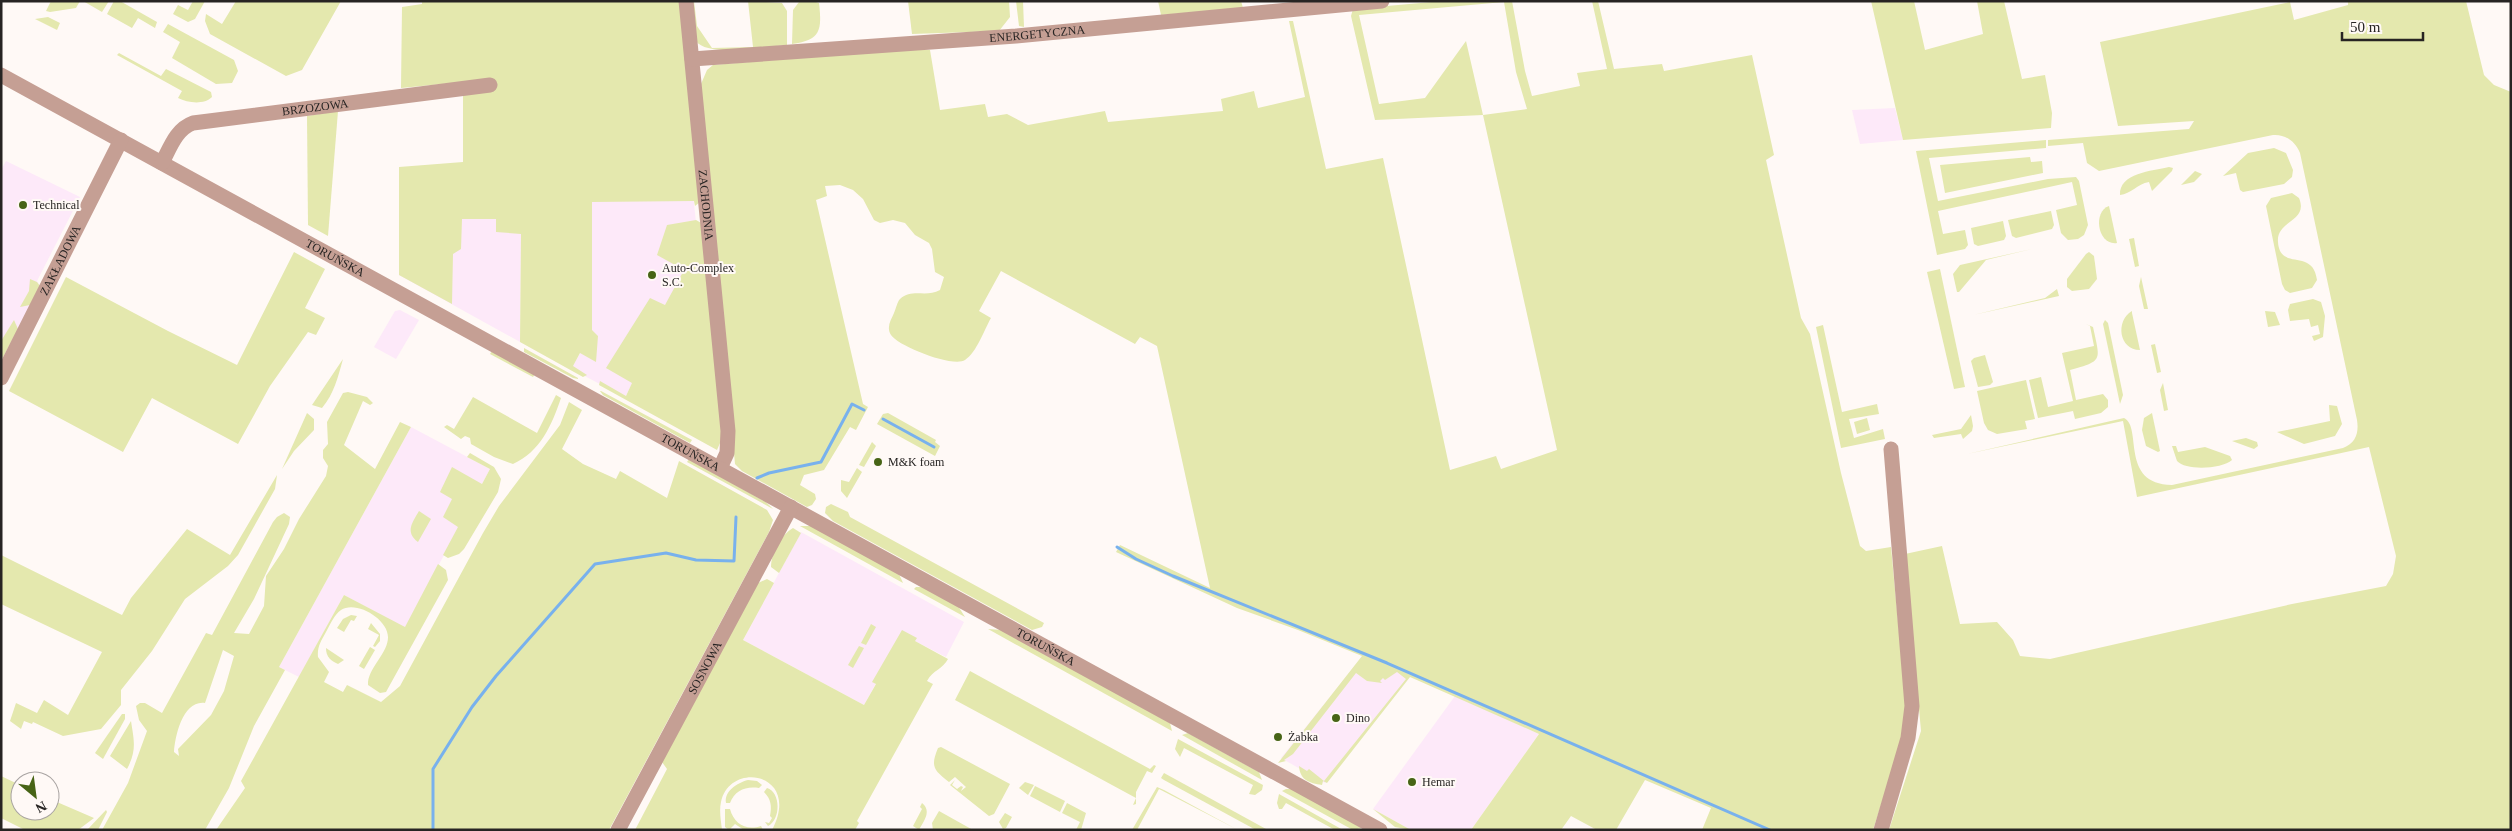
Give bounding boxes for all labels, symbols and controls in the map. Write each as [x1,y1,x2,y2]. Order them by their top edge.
scale bar [2342,10,2423,42]
text: 50 m [2350,19,2381,35]
street label: ENERGETYCZNA [989,22,1086,45]
street label: BRZOZOWA [281,96,349,119]
street label: ZACHODNIA [695,169,716,242]
place label: Technical [33,198,80,212]
marker: Technical [17,199,29,211]
street label: ZAKŁADOWA [37,222,84,298]
street label: TORUŃSKA [303,236,367,280]
place label: Auto-Complex S.C. [662,261,734,289]
marker: Auto-Complex S.C. [646,269,658,281]
street label: TORUŃSKA [658,431,723,474]
place label: M&K foam [888,455,945,469]
marker: M&K foam [872,456,884,468]
street label: TORUŃSKA [1014,625,1078,669]
street label: SOSNOWA [685,639,725,697]
place label: Dino [1346,711,1370,725]
marker: Dino [1330,712,1342,724]
place label: Żabka [1288,730,1319,744]
marker: Żabka [1272,731,1284,743]
north arrow [10,771,60,821]
place label: Hemar [1422,775,1455,789]
marker: Hemar [1406,776,1418,788]
text: N [33,798,49,816]

